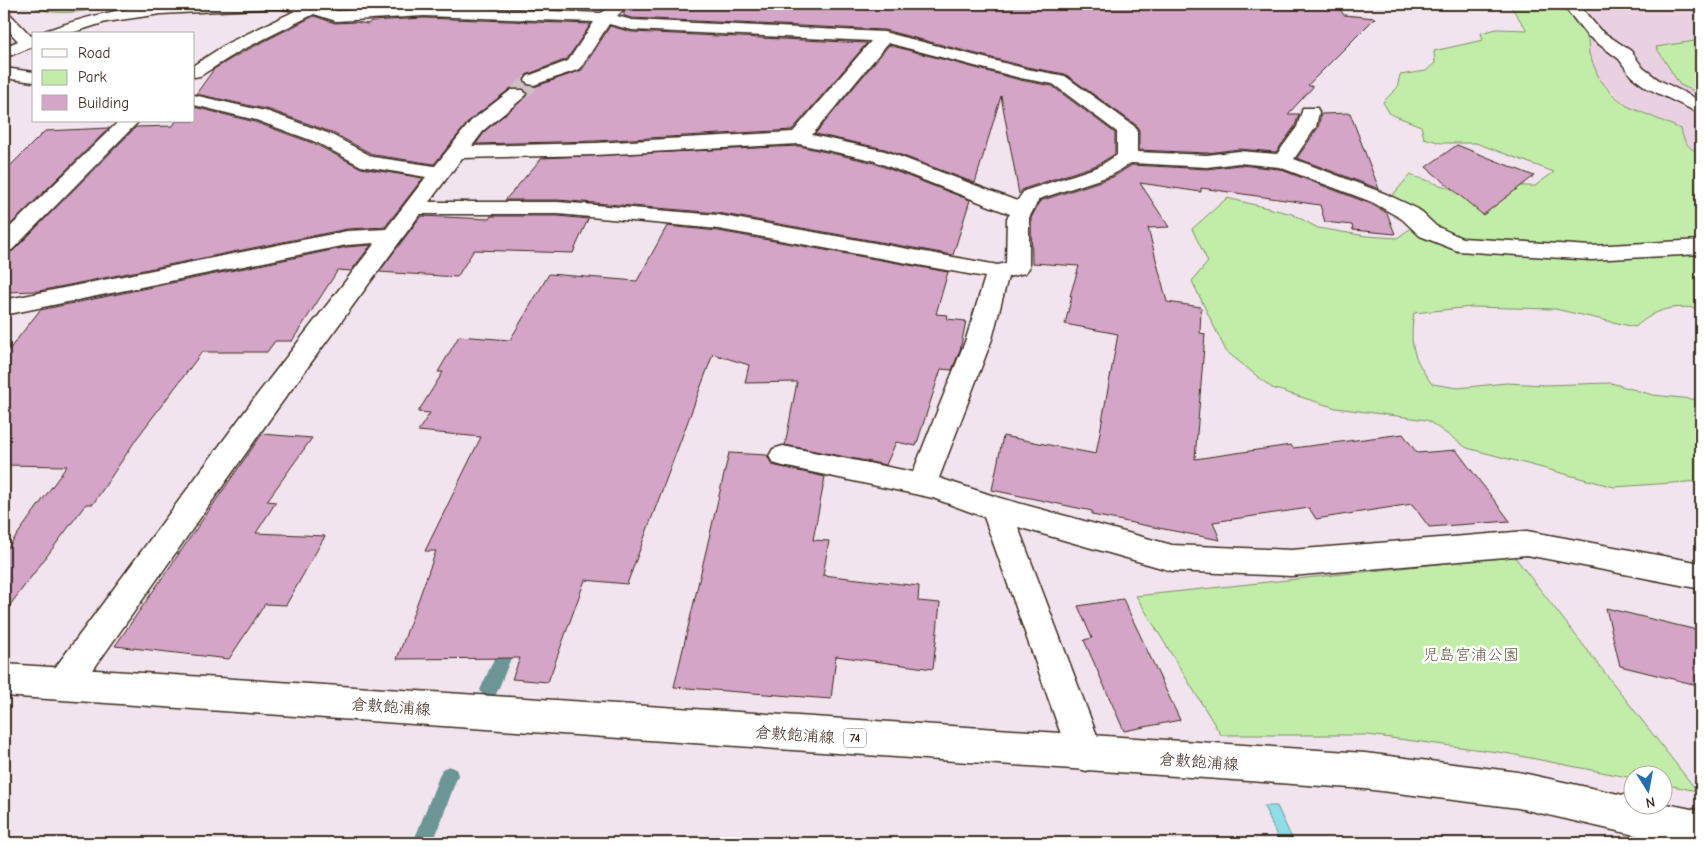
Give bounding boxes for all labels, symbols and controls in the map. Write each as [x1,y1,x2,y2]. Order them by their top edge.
legend [32,32,195,122]
text: Road [78,44,110,62]
text: Park [78,68,107,86]
text: Building [78,94,129,112]
park label: 児島宮浦公園 [1423,646,1519,664]
street label: 倉敷飽浦線 [350,695,431,719]
street label: 倉敷飽浦線 [754,723,835,747]
road number: 74 [844,728,866,748]
street label: 倉敷飽浦線 [1158,750,1239,774]
north arrow [1622,764,1672,814]
text: N [1644,793,1656,811]

